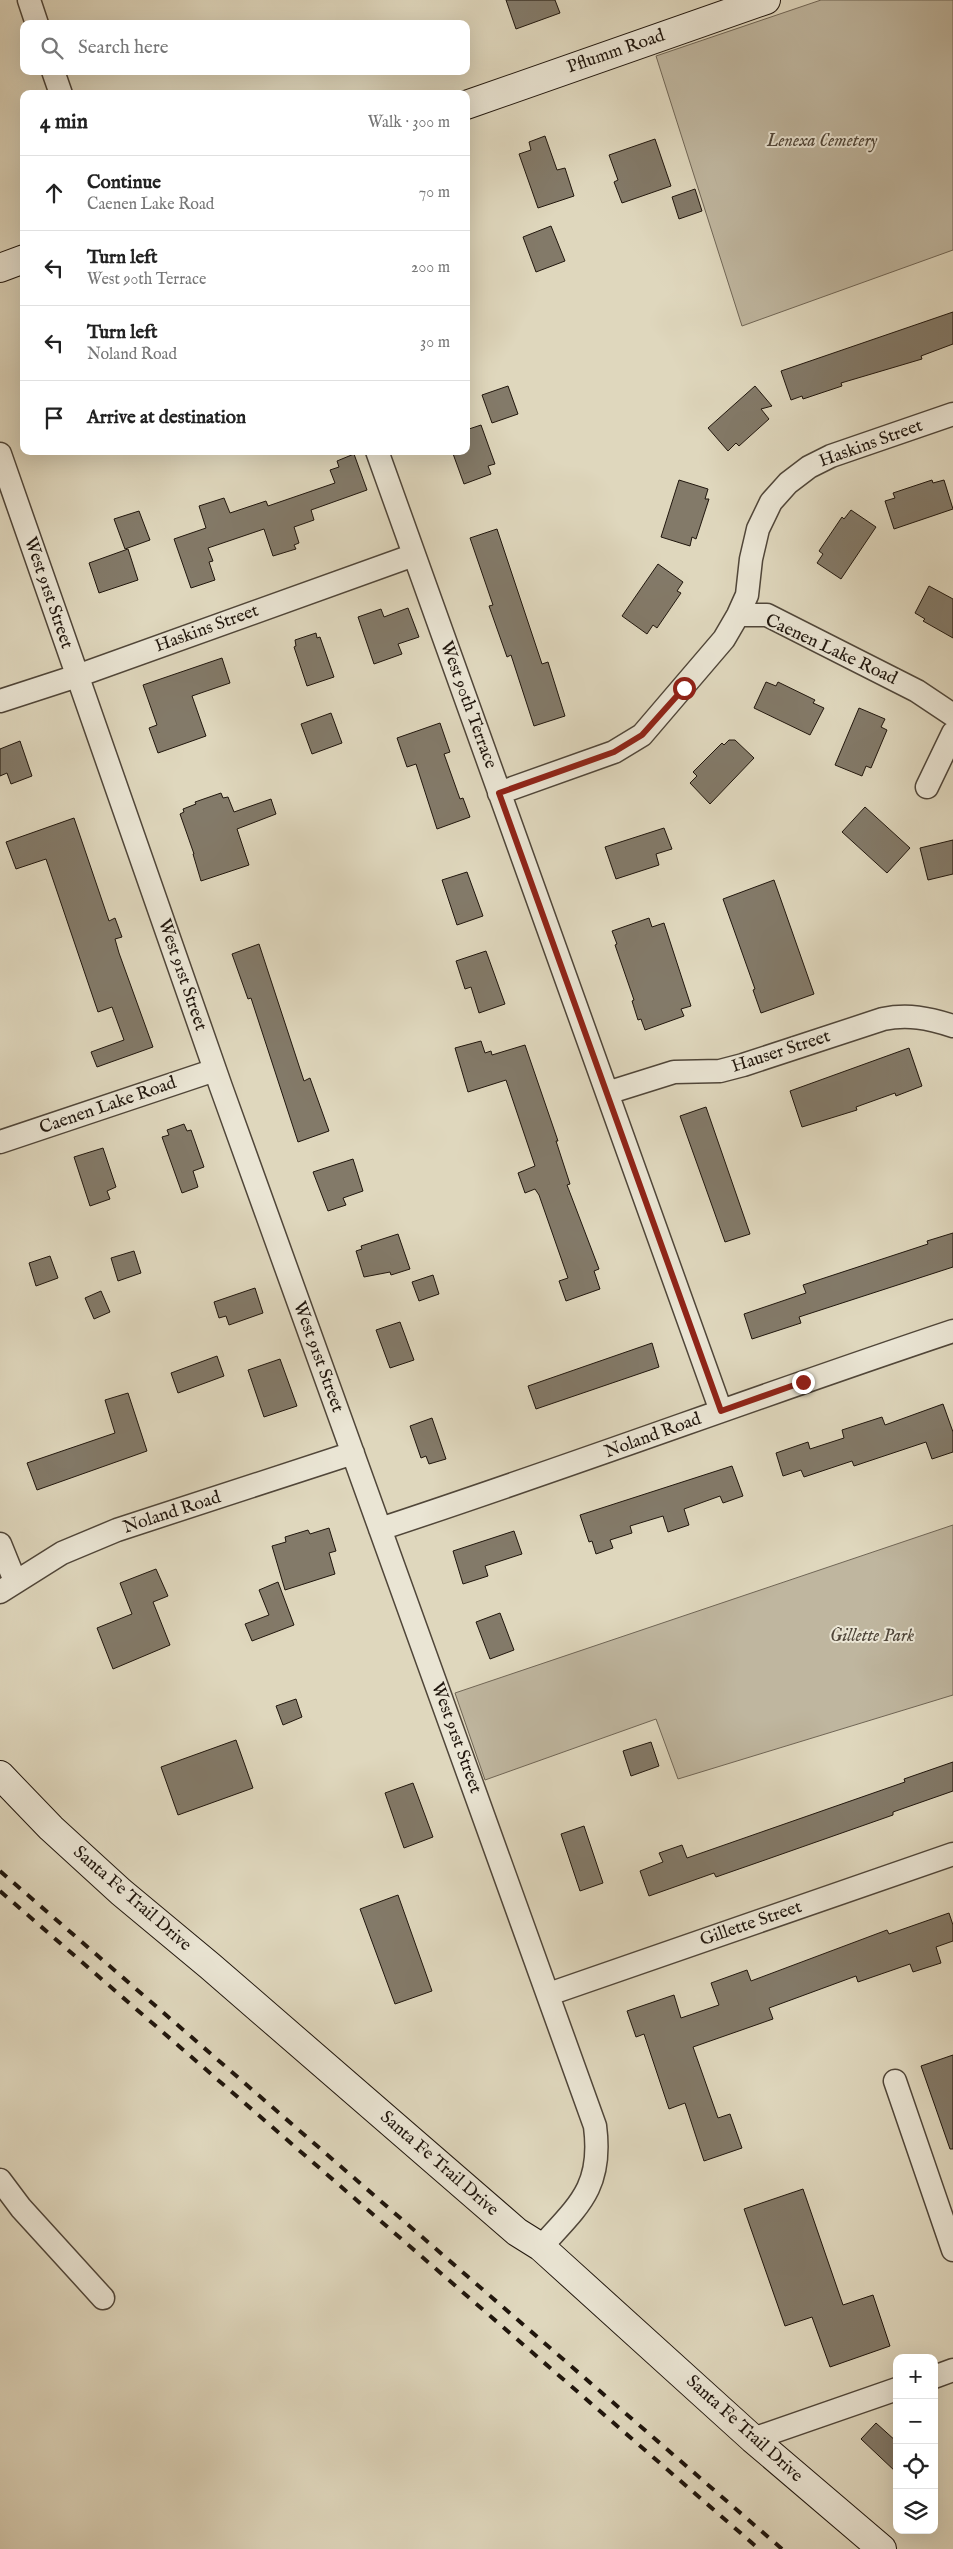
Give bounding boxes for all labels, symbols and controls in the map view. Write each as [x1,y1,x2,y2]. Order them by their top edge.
search box [20,20,470,75]
street label: Pflumm Road [564,24,668,79]
icon: search [38,34,66,62]
text: Search here [78,36,169,60]
text: 4 min [40,109,88,136]
text: Walk · 300 m [368,113,450,133]
park label: Lenexa Cemetery [766,130,878,153]
text: Continue [87,171,161,195]
icon: ahead [40,179,68,207]
text: 70 m [419,183,450,203]
text: Caenen Lake Road [87,195,214,215]
text: Turn left [87,246,158,270]
icon: left [40,254,68,282]
text: 200 m [411,258,450,278]
text: West 90th Terrace [87,270,206,290]
text: Turn left [87,321,158,345]
icon: left [40,329,68,357]
text: 30 m [420,333,450,353]
text: Noland Road [87,345,177,365]
icon: arrive [40,404,68,432]
text: Arrive at destination [87,406,246,430]
street label: Haskins Street [816,415,926,473]
street label: West 91st Street [18,534,78,652]
street label: Haskins Street [152,600,262,658]
street label: Caenen Lake Road [761,609,901,691]
street label: West 90th Terrace [434,638,502,772]
route start [673,677,696,700]
street label: West 91st Street [152,916,212,1034]
street label: Hauser Street [729,1025,833,1079]
street label: Caenen Lake Road [37,1072,180,1140]
street label: West 91st Street [287,1298,349,1416]
route end [792,1371,815,1394]
street label: Noland Road [602,1408,705,1464]
street label: Noland Road [120,1486,224,1540]
park label: Gillette Park [830,1625,914,1648]
street label: West 91st Street [425,1679,487,1797]
street label: Santa Fe Trail Drive [68,1841,196,1957]
street label: Gillette Street [697,1896,805,1952]
street label: Santa Fe Trail Drive [375,2106,503,2222]
map controls [893,2354,938,2534]
button: + [893,2354,938,2399]
street label: Santa Fe Trail Drive [681,2370,807,2488]
button: − [893,2399,938,2444]
button: locate [893,2444,938,2489]
button: layers [893,2489,938,2534]

